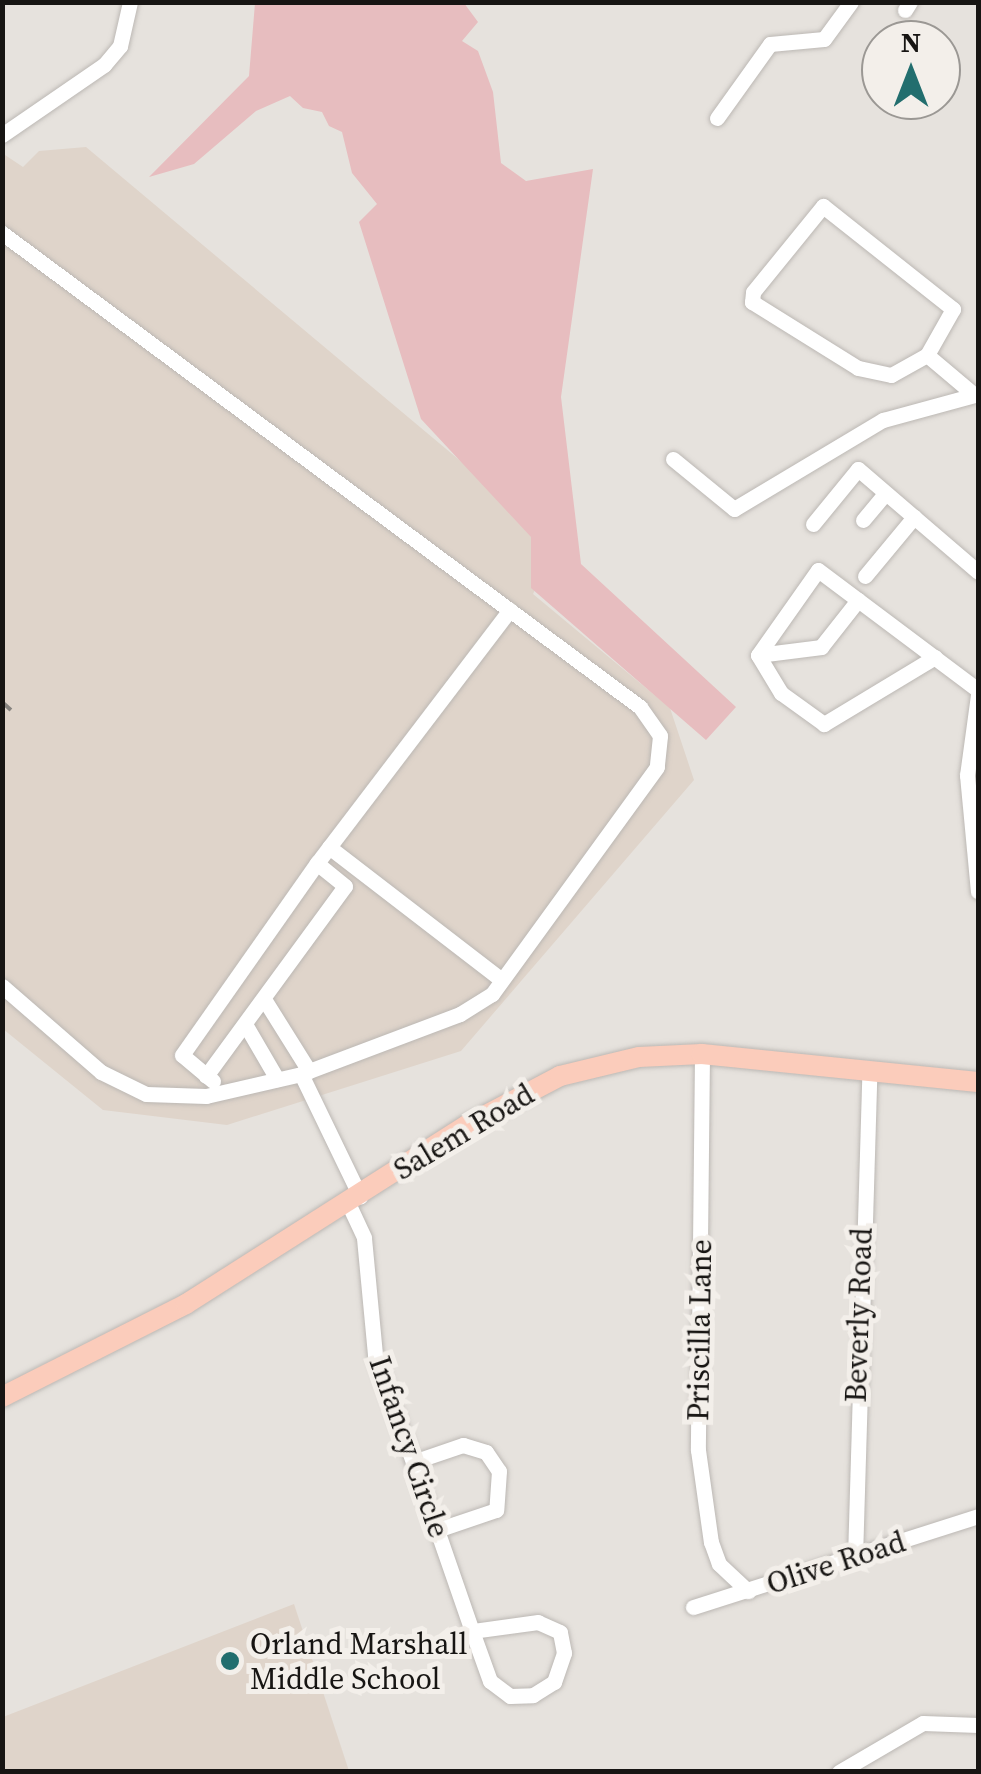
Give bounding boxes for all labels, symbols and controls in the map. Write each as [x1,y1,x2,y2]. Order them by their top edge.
north arrow [861,20,961,120]
text: N [901,23,921,61]
street label: Salem Road [387,1076,541,1188]
street label: Beverly Road [838,1227,880,1403]
street label: Priscilla Lane [680,1239,720,1421]
street label: Infancy Circle [361,1352,457,1542]
street label: Olive Road [762,1524,910,1602]
place label: Orland Marshall Middle School [250,1626,467,1696]
marker: Orland Marshall Middle School [219,1650,241,1672]

